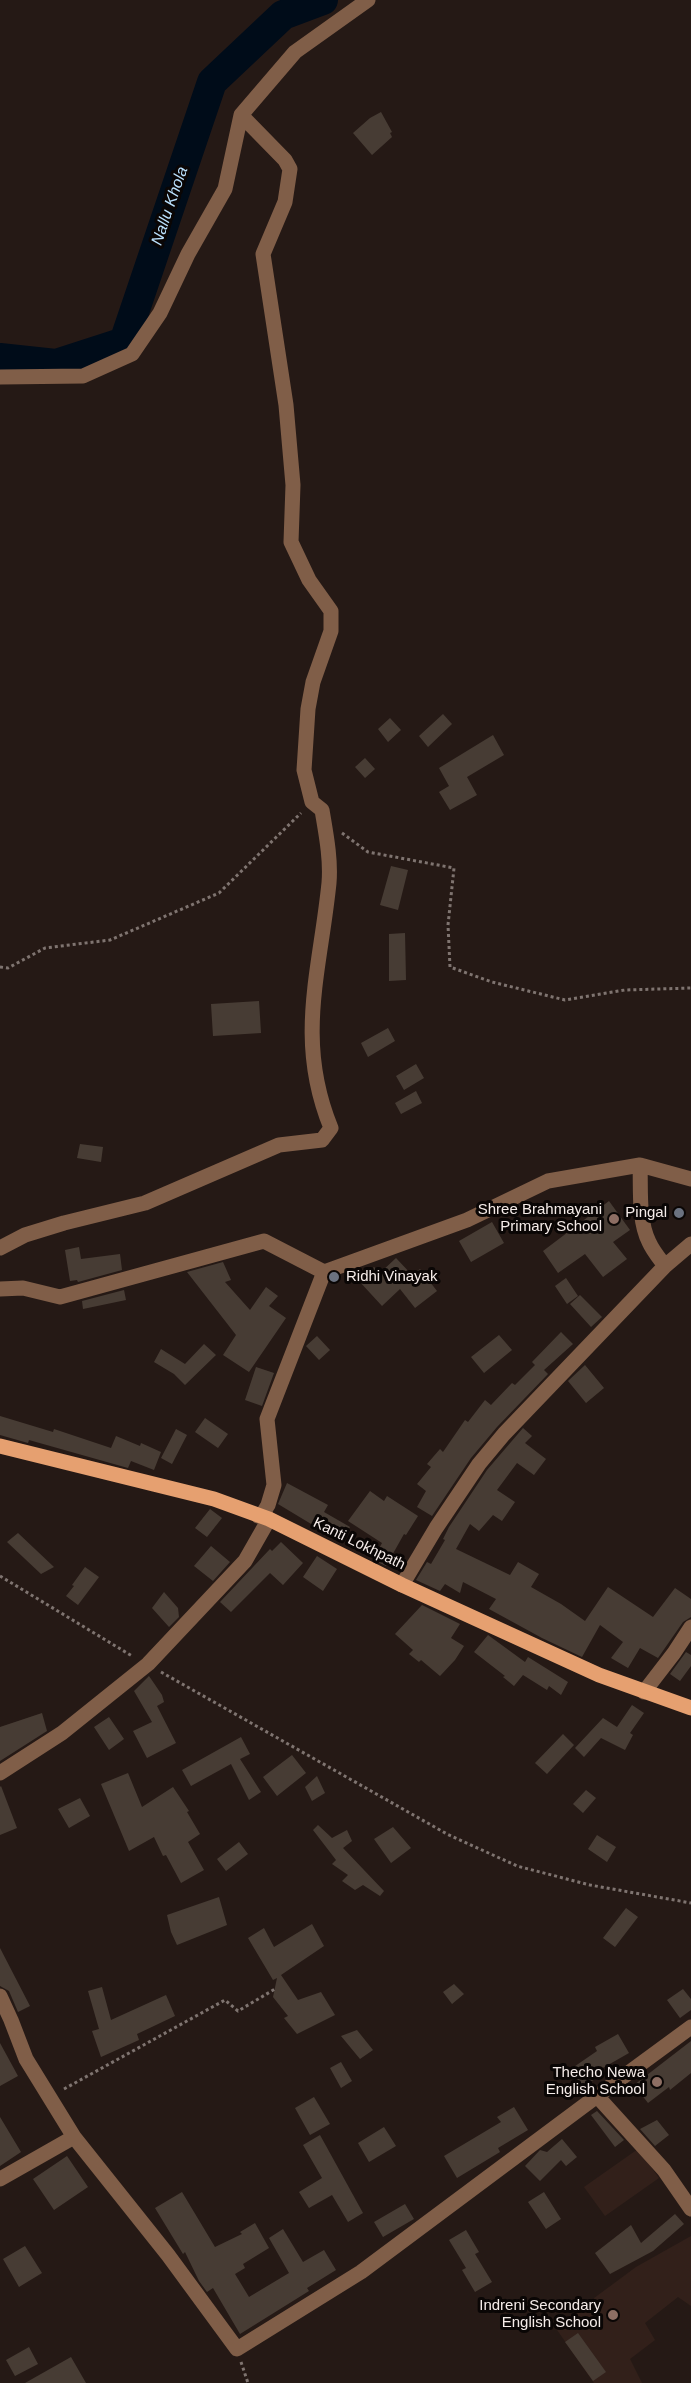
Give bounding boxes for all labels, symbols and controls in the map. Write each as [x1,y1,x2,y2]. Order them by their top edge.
water label: Nallu Khola [148,164,192,248]
place label: Shree Brahmayani Primary School [478,1201,602,1236]
place label: Pingal [625,1204,667,1222]
marker: Pingal [672,1206,686,1220]
marker: Shree Brahmayani Primary School [607,1212,621,1226]
place label: Ridhi Vinayak [346,1268,437,1286]
marker: Ridhi Vinayak [327,1270,341,1284]
street label: Kanti Lokhpath [310,1514,408,1574]
place label: Thecho Newa English School [546,2064,645,2099]
marker: Thecho Newa English School [650,2075,664,2089]
place label: Indreni Secondary English School [479,2297,601,2332]
marker: Indreni Secondary English School [606,2308,620,2322]

